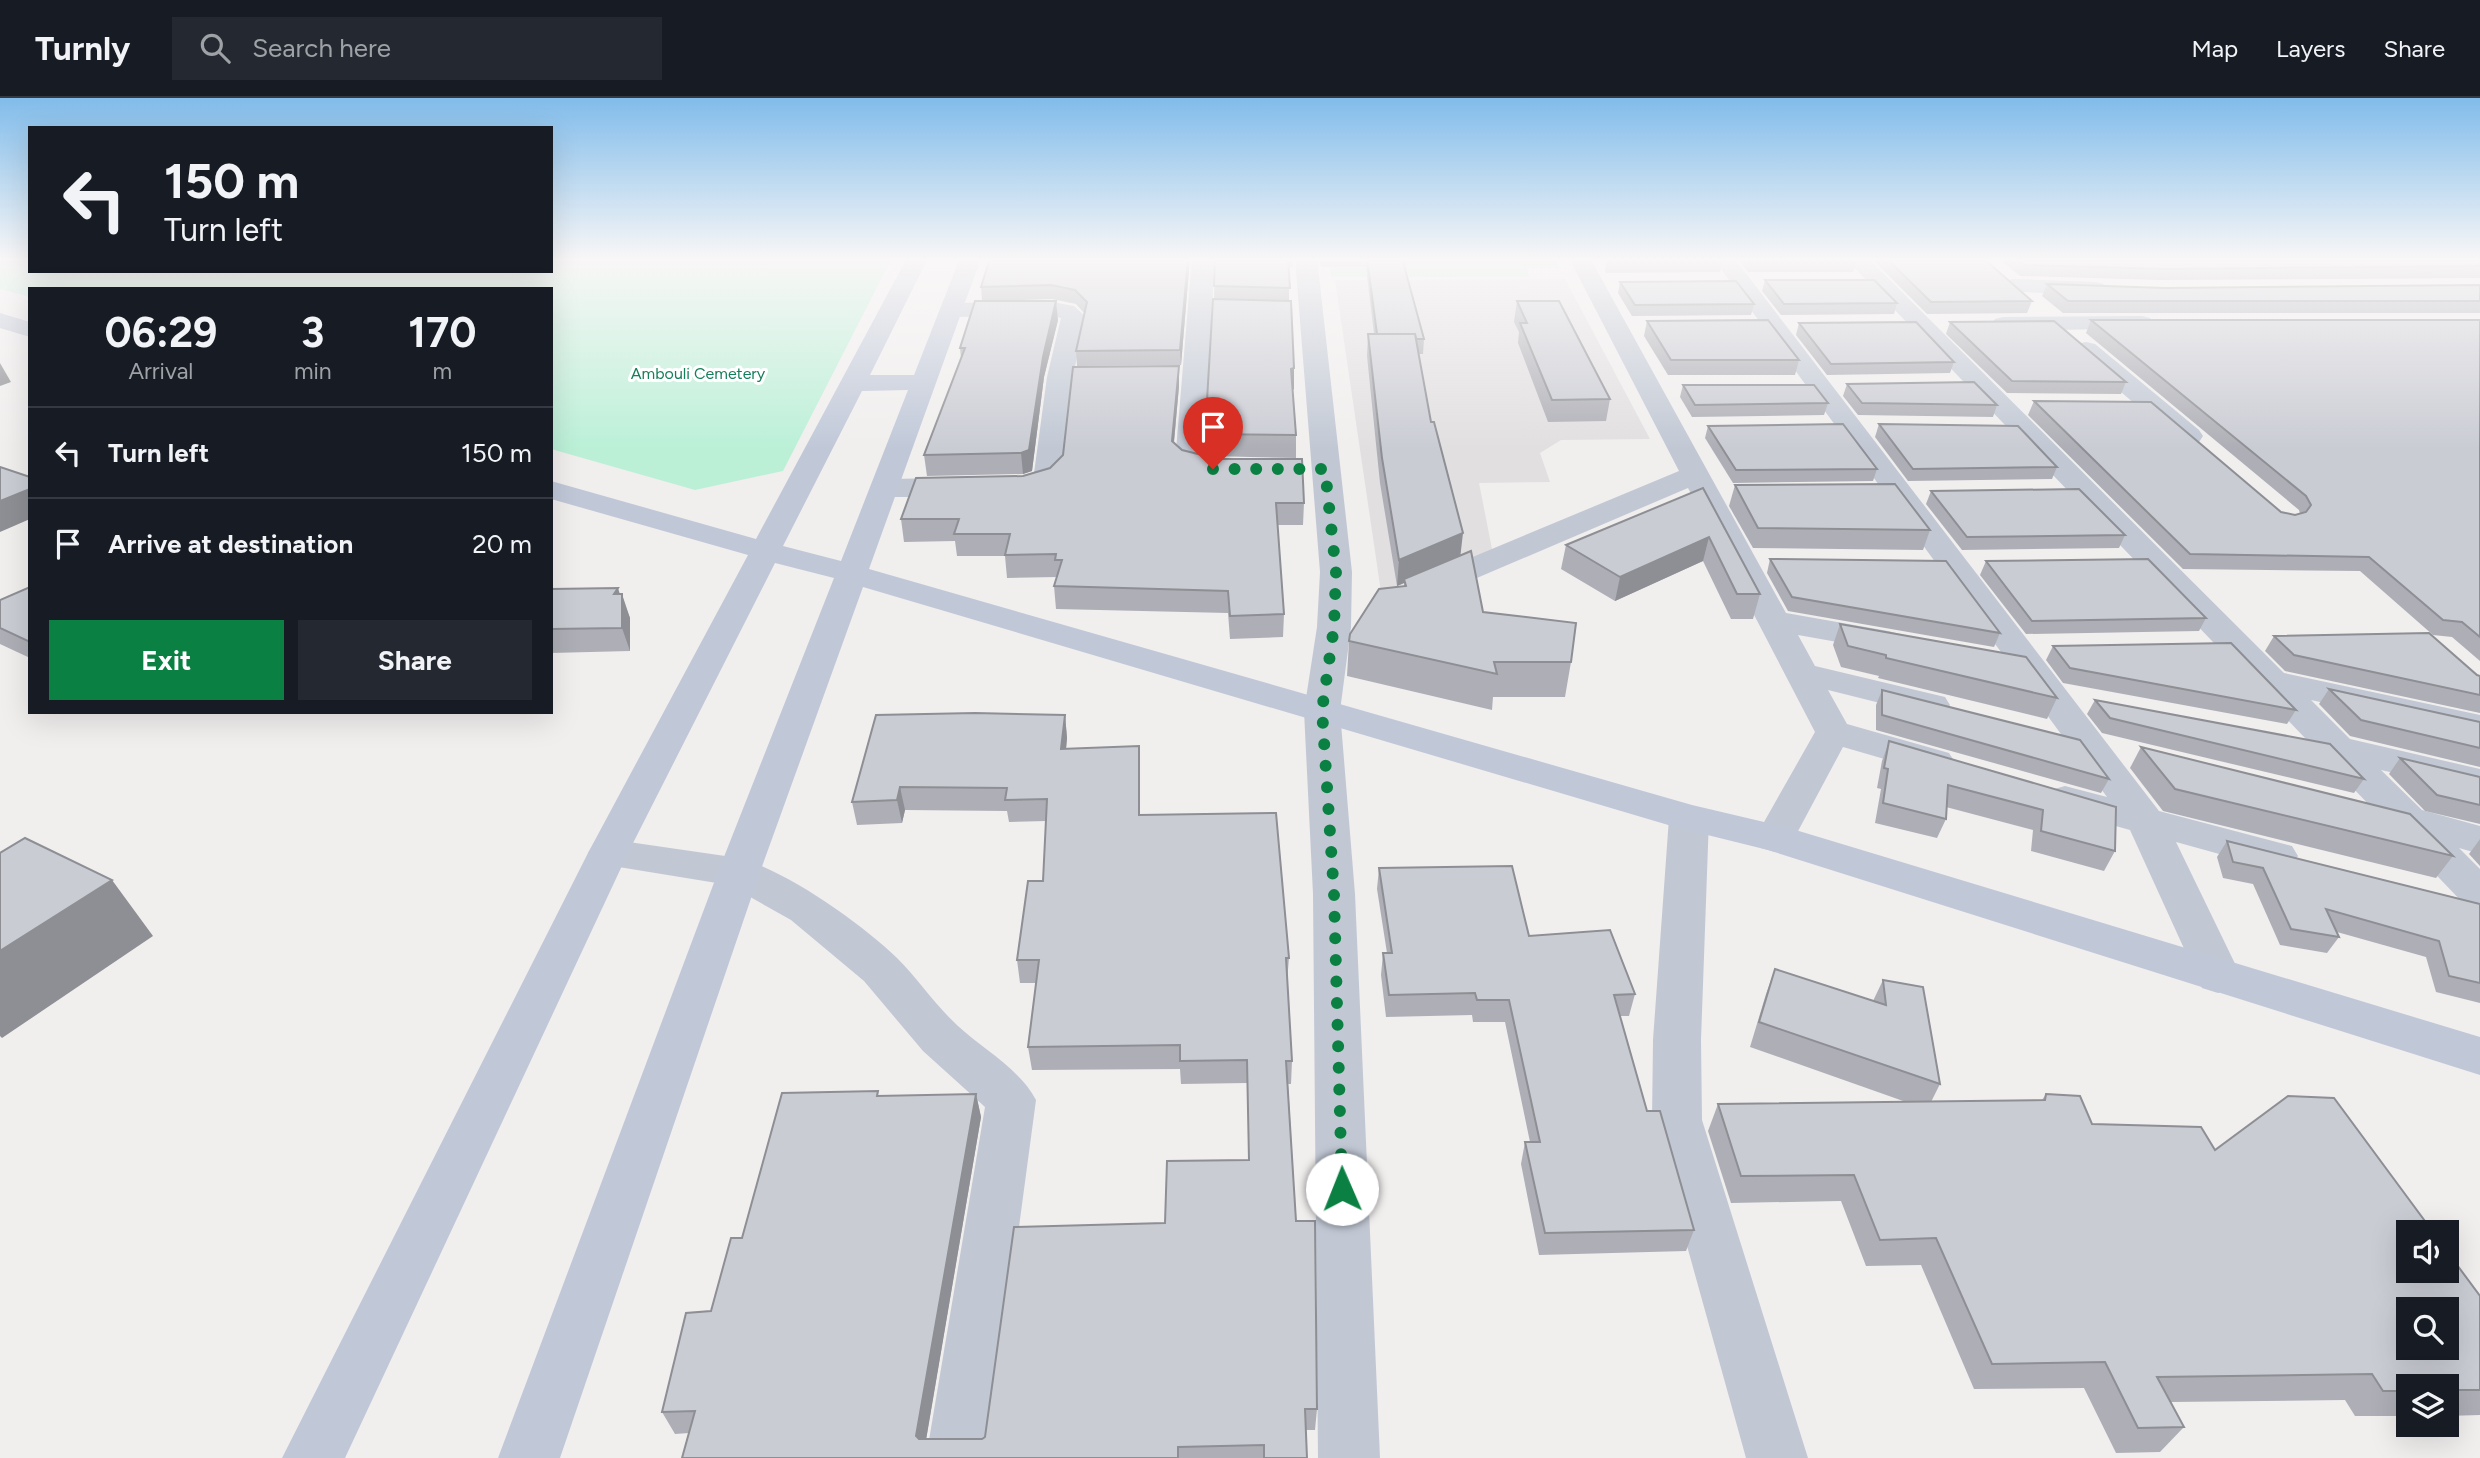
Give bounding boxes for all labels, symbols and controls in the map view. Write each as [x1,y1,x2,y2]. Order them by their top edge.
search box [172,17,662,80]
text: Turnly [35,29,130,68]
icon: search [196,29,234,67]
text: Search here [252,32,391,64]
text: Map [2191,34,2238,63]
text: Layers [2276,34,2345,63]
text: Share [2383,34,2445,63]
text: 150 m [164,151,299,210]
icon: left [49,154,140,245]
text: Turn left [164,211,283,249]
text: 06:29 [105,307,217,358]
text: 3 [301,307,324,358]
text: 170 [408,307,476,358]
text: Arrival [128,357,193,385]
text: min [294,357,332,385]
text: m [433,357,452,385]
park label: Ambouli Cemetery [631,364,766,383]
pin [1183,397,1243,469]
icon: arrive [1194,408,1232,446]
icon: left [49,434,87,472]
text: Turn left [108,437,209,469]
text: 150 m [461,437,532,469]
icon: arrive [49,525,87,563]
text: Arrive at destination [108,528,353,560]
text: 20 m [472,528,532,560]
button: Exit [49,620,284,700]
button: Share [298,620,532,700]
position arrow [1305,1152,1379,1226]
map controls [2396,1220,2459,1437]
button: sound [2396,1220,2459,1283]
button: search [2396,1297,2459,1360]
button: layers [2396,1374,2459,1437]

